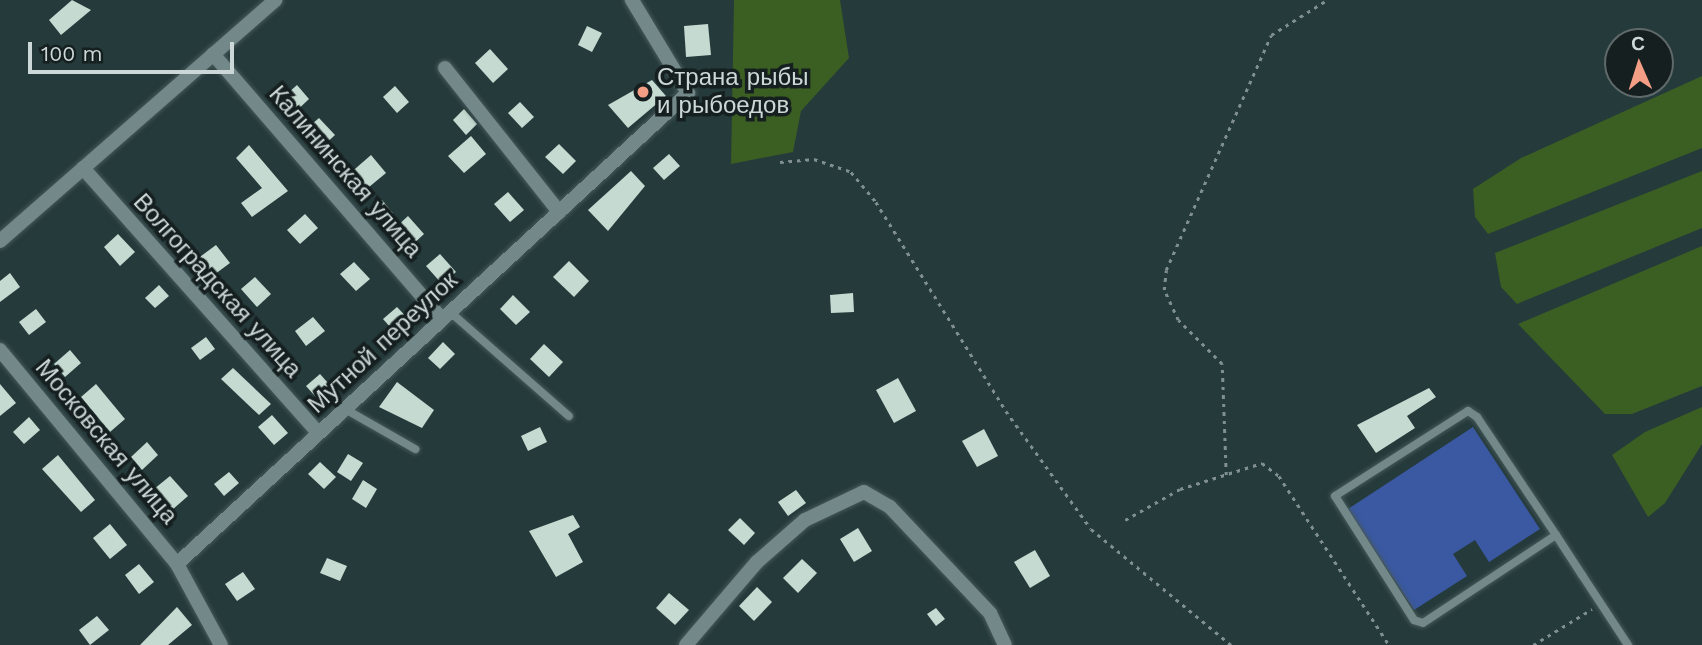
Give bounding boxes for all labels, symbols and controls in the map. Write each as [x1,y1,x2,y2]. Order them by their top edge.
scale bar [32,28,238,72]
north arrow [1604,28,1674,98]
text: С [1631,32,1645,55]
text: 100 m [41,41,103,66]
place label: Страна рыбы и рыбоедов [657,64,808,120]
street label: Калининская улица [263,80,427,264]
marker: Страна рыбы и рыбоедов [635,84,651,100]
street label: Волгоградская улица [127,188,307,384]
street label: Мутной переулок [302,266,464,420]
street label: Московская улица [29,354,183,530]

